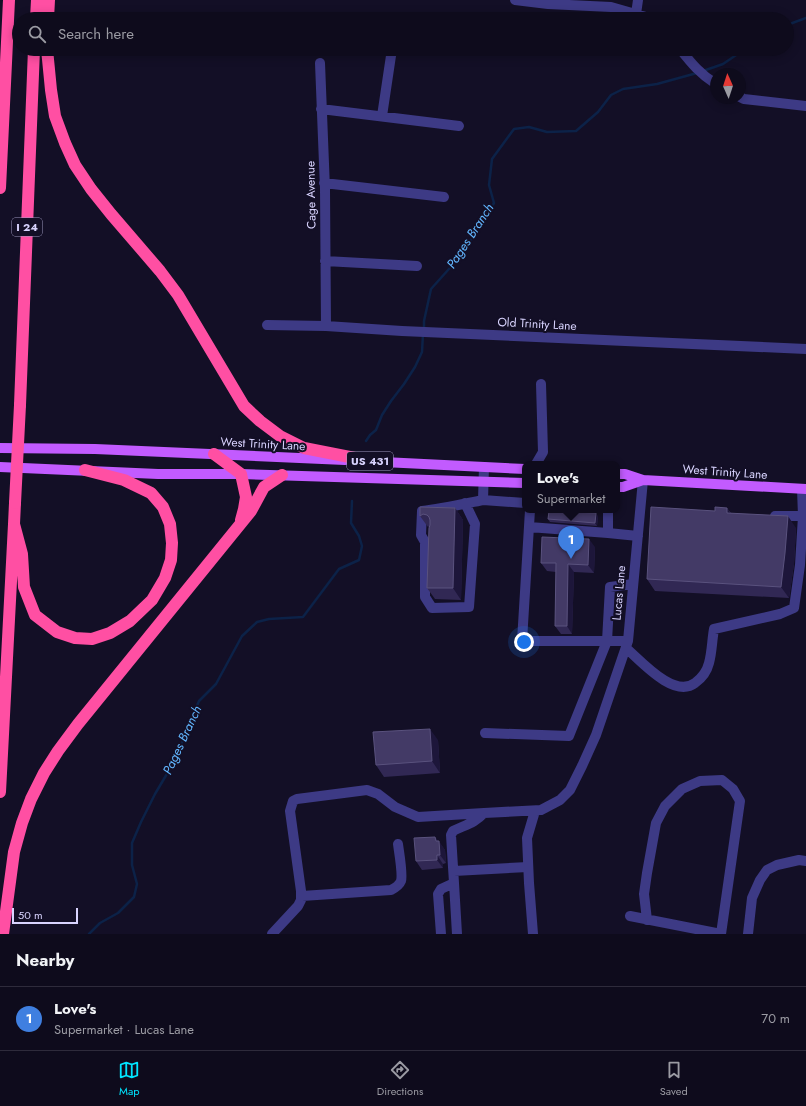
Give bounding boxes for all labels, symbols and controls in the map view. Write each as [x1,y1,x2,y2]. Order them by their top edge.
search box [12,12,794,56]
icon: search [26,23,48,45]
text: Search here [58,23,134,45]
north arrow [710,68,746,104]
street label: Cage Avenue [301,161,321,229]
water label: Pages Branch [442,199,498,272]
road number: I 24 [12,218,42,236]
street label: Old Trinity Lane [497,313,577,335]
street label: West Trinity Lane [220,433,306,455]
road number: US 431 [347,452,393,470]
street label: West Trinity Lane [682,460,768,484]
popup [522,461,620,513]
text: Love's [537,467,579,489]
text: Supermarket [537,489,605,508]
pin: 1 [558,526,584,559]
street label: Lucas Lane [608,565,630,621]
your location [514,632,534,652]
water label: Pages Branch [158,702,206,778]
scale bar [12,906,78,925]
text: 50 m [18,907,43,923]
text: Nearby [16,948,74,972]
text: Love's [54,998,96,1020]
text: 1 [26,1009,32,1028]
text: 70 m [761,1009,790,1028]
text: Supermarket · Lucas Lane [54,1020,194,1039]
tab: Map [118,1059,140,1099]
tab: Directions [377,1059,423,1099]
tab: Saved [660,1059,688,1099]

